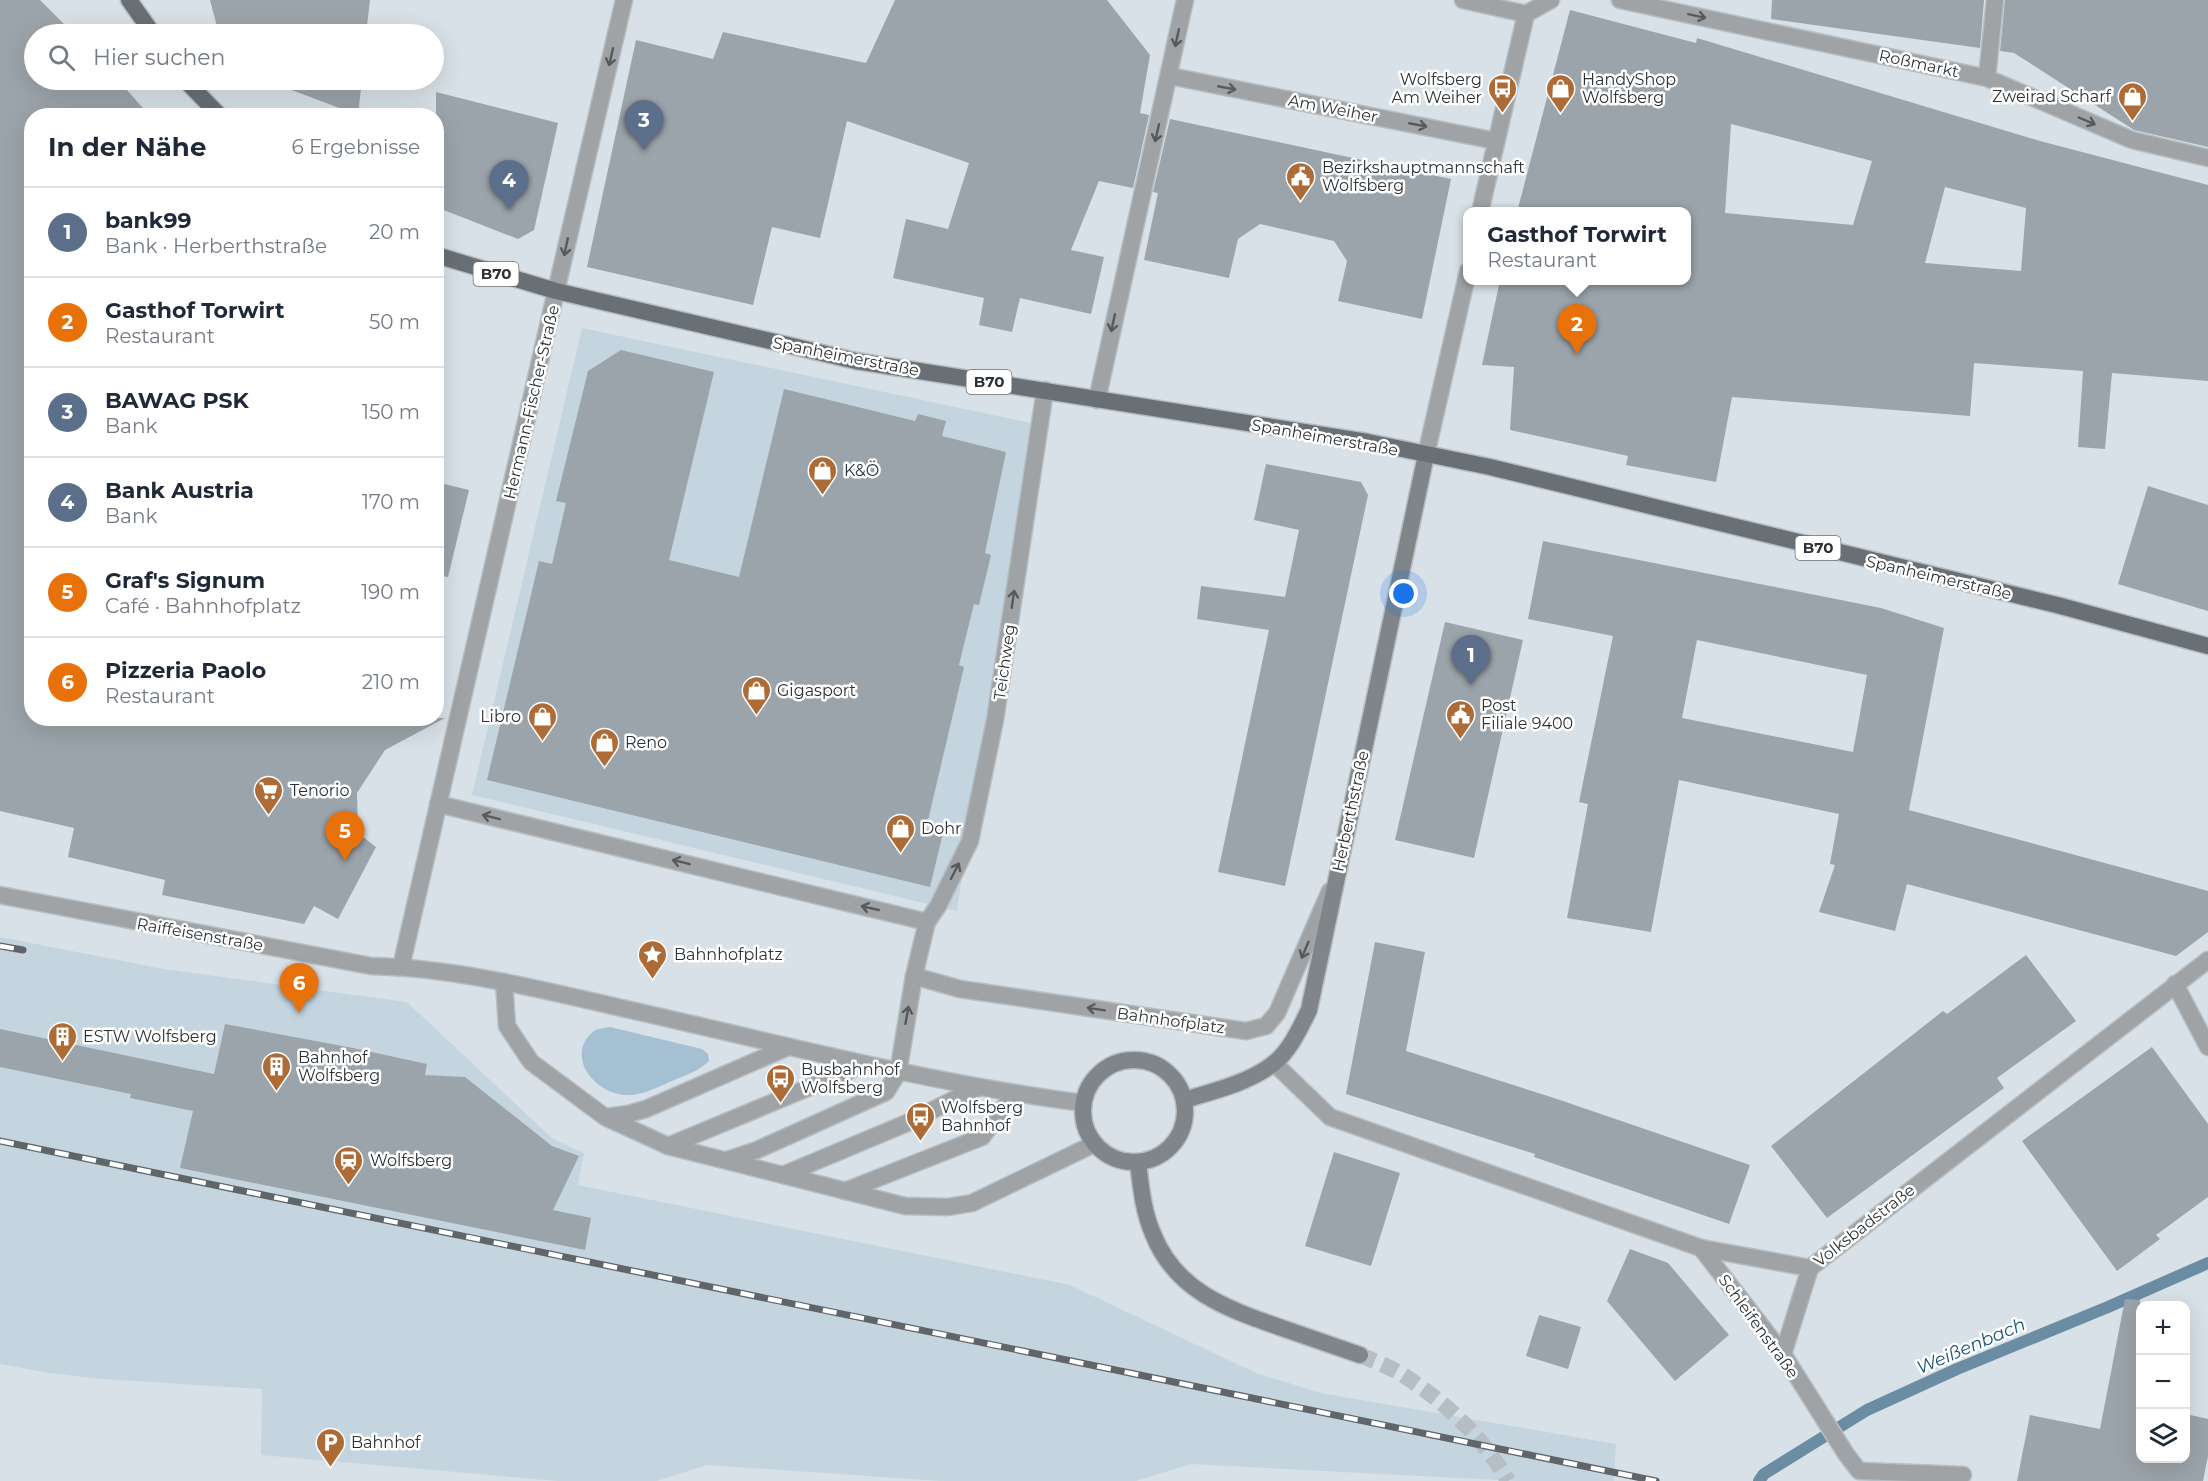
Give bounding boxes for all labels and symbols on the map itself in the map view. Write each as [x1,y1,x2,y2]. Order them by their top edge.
one-way arrow [1688,11,1707,23]
one-way arrow [1171,28,1183,47]
street label: Roßmarkt [1877,46,1961,81]
one-way arrow [604,47,616,66]
place label: Wolfsberg Am Weiher [1392,70,1482,107]
place label: HandyShop Wolfsberg [1582,70,1676,107]
bus stop icon: Wolfsberg Am Weiher [1487,72,1519,114]
shop icon: HandyShop Wolfsberg [1545,72,1577,114]
shop icon: Zweirad Scharf [2116,80,2148,122]
one-way arrow [1217,83,1236,94]
place label: Zweirad Scharf [1992,87,2112,106]
street label: Am Weiher [1287,91,1379,126]
pin: 3 [624,100,664,150]
one-way arrow [2078,116,2096,127]
one-way arrow [1408,120,1428,131]
one-way arrow [1150,124,1162,143]
place label: Bezirkshauptmannschaft Wolfsberg [1322,158,1525,195]
pin: 4 [490,160,528,210]
public building icon: Bezirkshauptmannschaft Wolfsberg [1285,160,1317,202]
one-way arrow [559,237,571,256]
road number: B70 [474,262,518,286]
street label: Hermann-Fischer-Straße [500,303,563,501]
pin: 2 [1558,304,1596,354]
one-way arrow [1107,313,1118,333]
street label: Spanheimerstraße [771,333,921,380]
road number: B70 [966,370,1012,394]
street label: Spanheimerstraße [1250,415,1400,460]
shop icon: K&Ö [807,454,839,496]
place label: K&Ö [844,460,879,480]
road number: B70 [1796,536,1840,560]
street label: Spanheimerstraße [1864,552,2013,603]
your location [1389,579,1418,608]
one-way arrow [1008,590,1019,609]
street label: Teichweg [990,623,1019,701]
pin: 1 [1452,636,1490,685]
shop icon: Gigasport [740,674,772,716]
place label: Gigasport [777,681,856,700]
place label: Post Filiale 9400 [1481,696,1573,733]
public building icon: Post Filiale 9400 [1444,698,1476,740]
shop icon: Libro [526,700,558,742]
place label: Libro [480,707,521,726]
shop icon: Reno [588,726,620,768]
place label: Reno [625,733,667,752]
street label: Herberthstraße [1328,749,1373,873]
supermarket icon: Tenorio [253,774,285,816]
place label: Tenorio [290,781,349,800]
one-way arrow [482,810,501,822]
pin: 5 [326,812,364,861]
shop icon: Dohr [884,812,916,854]
place label: Dohr [921,819,961,838]
one-way arrow [672,856,691,868]
one-way arrow [950,862,962,880]
one-way arrow [861,902,880,914]
street label: Raiffeisenstraße [135,914,265,955]
place icon: Bahnhofplatz [637,938,669,980]
one-way arrow [1299,940,1310,959]
place label: Bahnhofplatz [674,945,783,964]
pin: 6 [280,964,318,1013]
one-way arrow [1086,1003,1106,1014]
street label: Bahnhofplatz [1116,1004,1226,1037]
one-way arrow [902,1006,913,1025]
building icon: ESTW Wolfsberg [46,1020,78,1062]
place label: ESTW Wolfsberg [83,1027,217,1046]
place label: Bahnhof Wolfsberg [298,1048,380,1085]
building icon: Bahnhof Wolfsberg [261,1050,293,1092]
place label: Busbahnhof Wolfsberg [801,1060,900,1097]
bus stop icon: Busbahnhof Wolfsberg [764,1062,796,1104]
place label: Wolfsberg Bahnhof [941,1098,1023,1135]
bus stop icon: Wolfsberg Bahnhof [904,1100,936,1142]
station icon: Wolfsberg [333,1144,365,1186]
place label: Wolfsberg [370,1151,452,1170]
street label: Volksbadstraße [1810,1180,1918,1271]
street label: Schleifenstraße [1715,1271,1803,1382]
water label: Weißenbach [1913,1313,2029,1379]
parking icon: Bahnhof [314,1426,346,1468]
place label: Bahnhof [351,1433,421,1452]

